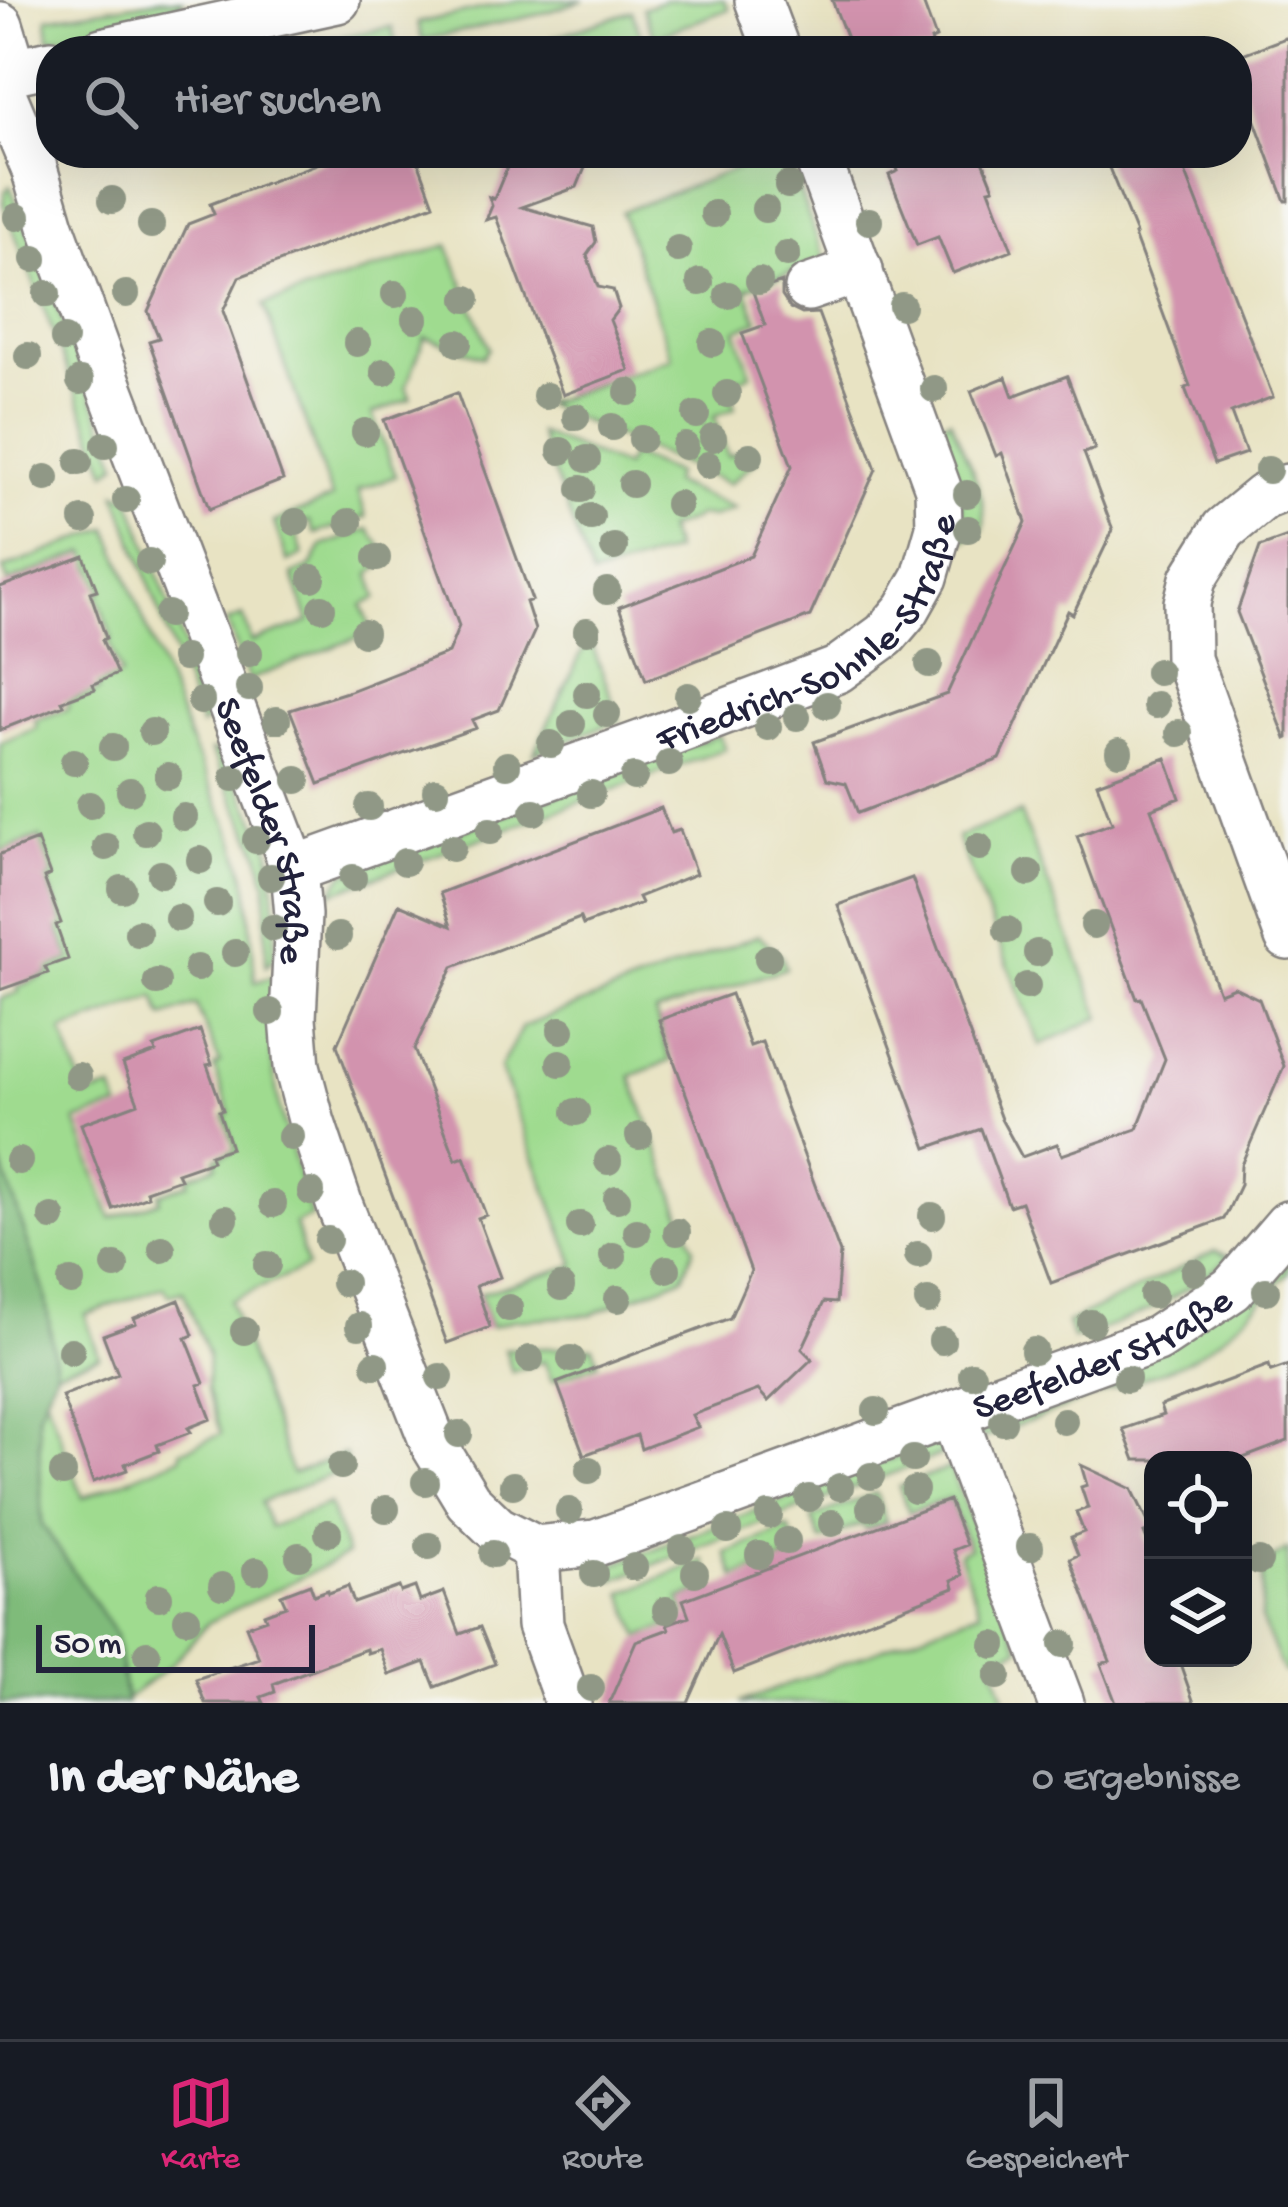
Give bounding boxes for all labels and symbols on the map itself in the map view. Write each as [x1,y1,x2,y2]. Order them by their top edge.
street label: Friedrich-Sohnle-Straße [650,514,969,766]
street label: Seefelder Straße [201,692,315,966]
street label: Seefelder Straße [968,1279,1243,1434]
scale bar [36,1619,315,1672]

